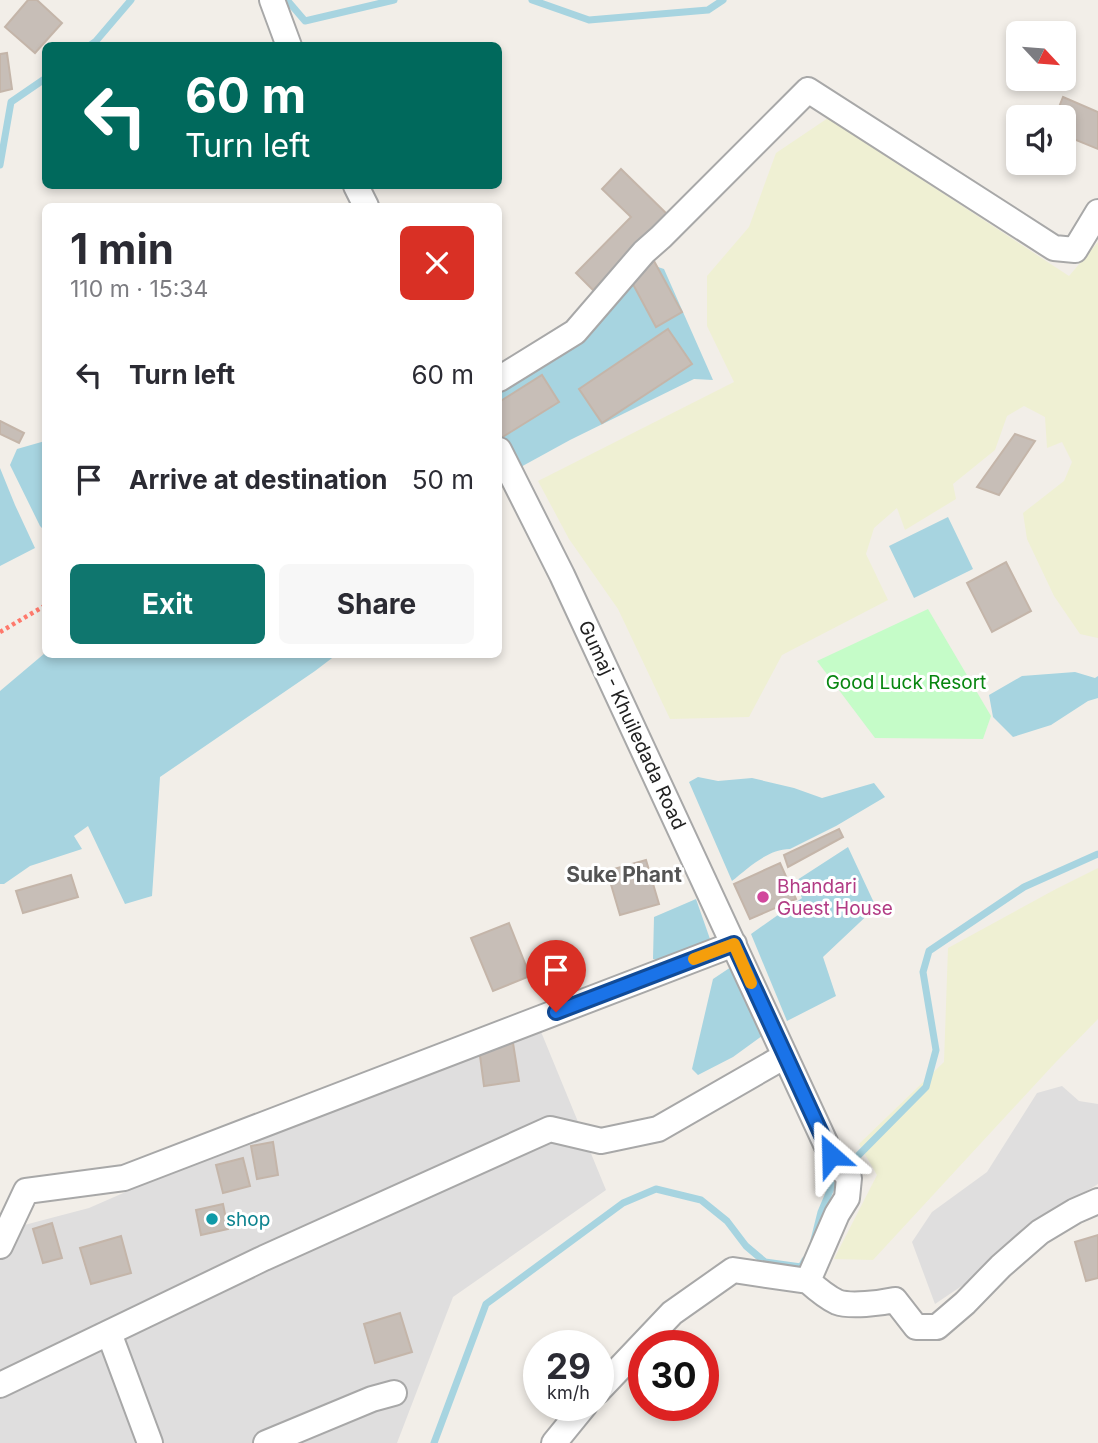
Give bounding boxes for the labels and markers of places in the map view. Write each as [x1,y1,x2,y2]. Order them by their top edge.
place label: Bhandari Guest House [777,875,893,920]
marker: Bhandari Guest House [755,889,771,905]
pin [526,940,586,1012]
place label: shop [226,1208,270,1231]
marker: shop [204,1211,220,1227]

